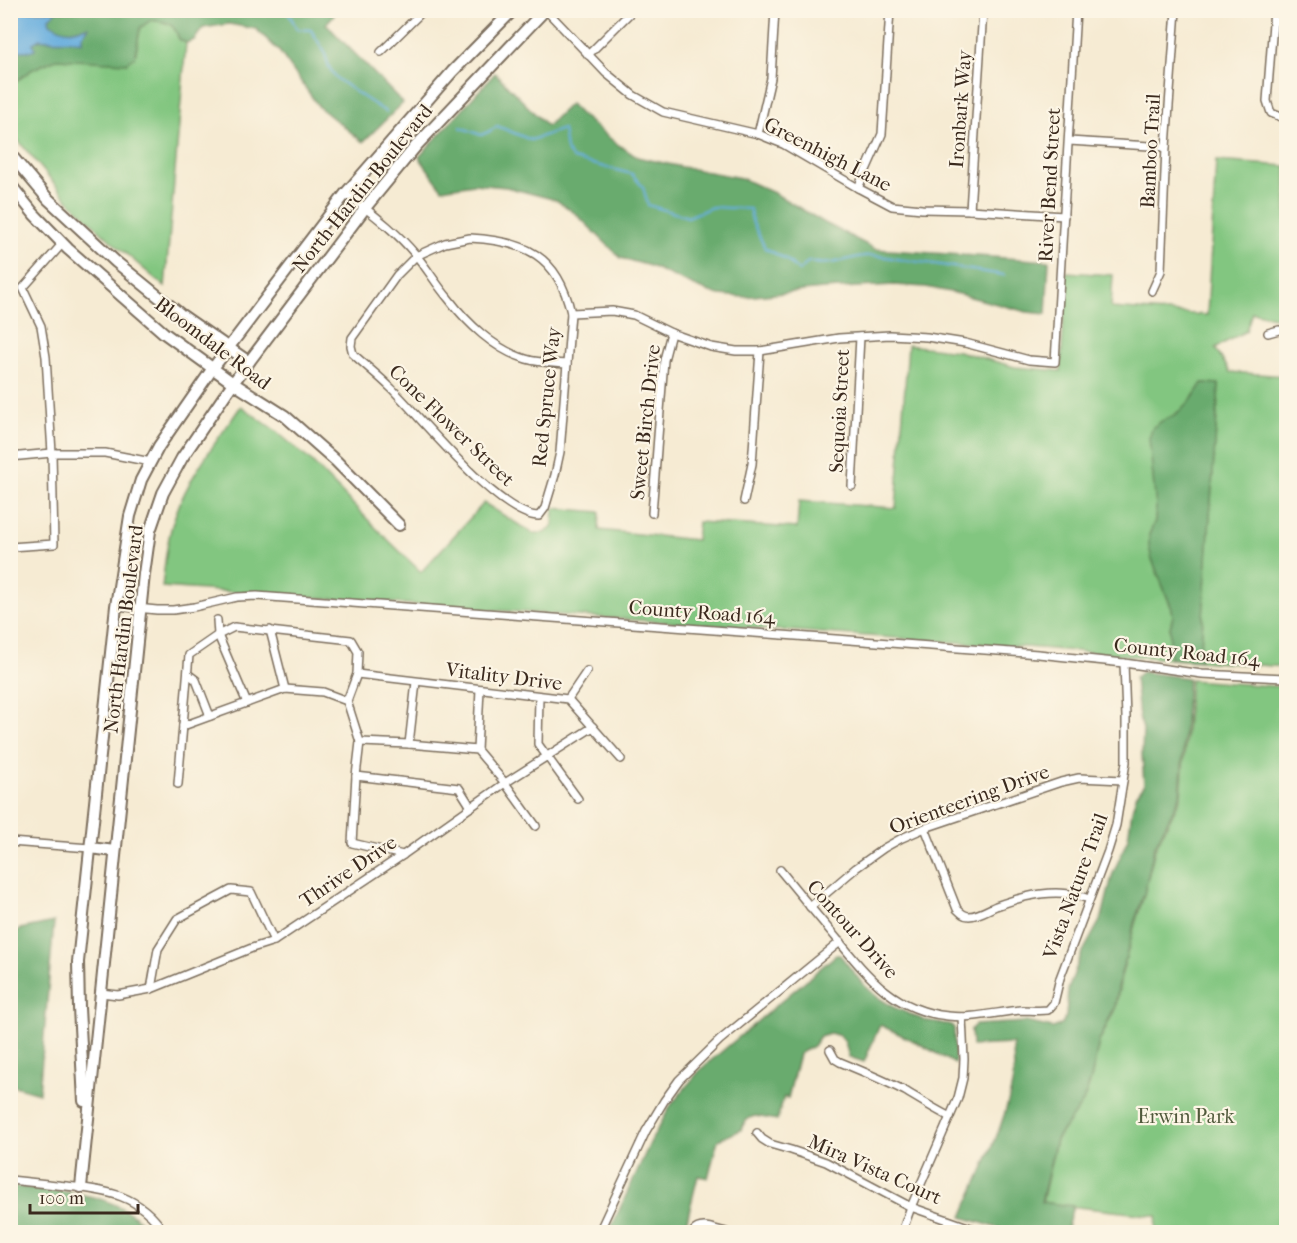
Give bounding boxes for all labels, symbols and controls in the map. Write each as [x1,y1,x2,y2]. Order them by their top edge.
street label: Ironbark Way [945,48,976,169]
street label: Bamboo Trail [1136,92,1165,209]
street label: North Hardin Boulevard [287,99,438,277]
street label: River Bend Street [1034,107,1065,263]
street label: Greenhigh Lane [760,112,895,197]
street label: Bloomdale Road [150,292,276,395]
street label: Red Spruce Way [528,324,565,468]
street label: Sweet Birch Drive [626,343,665,501]
street label: Sequoia Street [825,348,854,474]
street label: Cone Flower Street [384,360,519,491]
street label: North Hardin Boulevard [99,522,148,735]
street label: County Road 164 [628,596,777,629]
street label: County Road 164 [1113,633,1262,672]
street label: Vitality Drive [443,658,564,695]
street label: Orienteering Drive [886,760,1052,839]
street label: Vista Nature Trail [1038,810,1113,963]
street label: Thrive Drive [295,831,401,912]
street label: Contour Drive [802,875,903,984]
park label: Erwin Park [1137,1105,1235,1128]
street label: Mira Vista Court [804,1130,945,1209]
scale bar [30,1177,138,1215]
text: 100 m [39,1188,84,1209]

